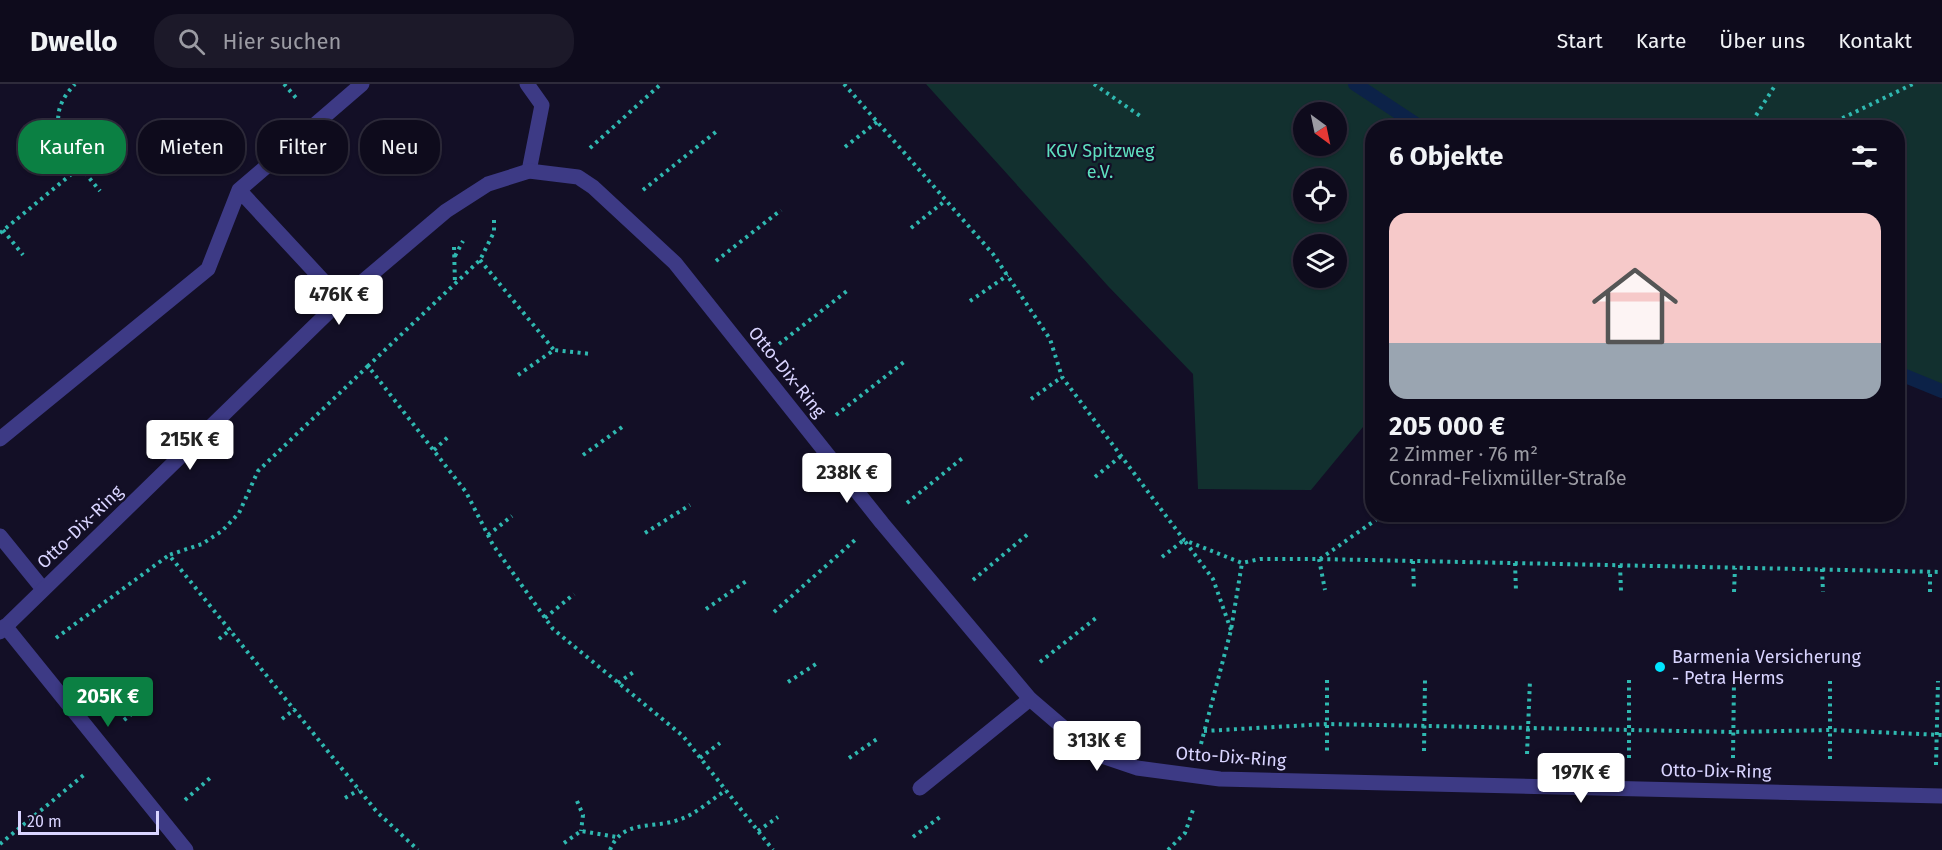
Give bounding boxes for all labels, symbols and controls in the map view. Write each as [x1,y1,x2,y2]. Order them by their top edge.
search box [154,14,574,68]
text: Dwello [30,25,118,58]
icon: search [175,25,208,58]
text: Hier suchen [223,28,341,55]
text: Start [1557,28,1603,54]
text: Karte [1636,28,1686,54]
text: Über uns [1719,28,1805,54]
text: Kontakt [1838,28,1912,54]
north arrow [1293,102,1347,156]
map controls [1293,102,1347,288]
chip: Kaufen [18,120,126,174]
chip: Mieten [138,120,245,174]
chip: Filter [257,120,348,174]
chip: Neu [360,120,440,174]
park label: KGV Spitzweg e.V. [1046,140,1155,183]
icon: filters [1848,140,1881,173]
text: 6 Objekte [1389,141,1503,172]
button: locate [1293,168,1347,222]
button: layers [1293,234,1347,288]
icon: home [1581,252,1689,360]
pin: 476K € [290,275,388,326]
text: 476K € [309,282,369,306]
street label: Otto-Dix-Ring [744,322,831,422]
text: 205 000 € [1389,411,1505,442]
pin: 215K € [141,420,239,471]
text: 215K € [160,427,220,451]
text: 2 Zimmer · 76 m² [1389,442,1538,466]
pin: 238K € [798,453,896,504]
text: 238K € [816,460,878,484]
text: Conrad-Felixmüller-Straße [1389,466,1627,490]
street label: Otto-Dix-Ring [32,480,128,573]
place label: Barmenia Versicherung - Petra Herms [1672,646,1862,689]
marker: Barmenia Versicherung - Petra Herms [1653,660,1667,674]
pin: 205K € [59,677,157,728]
text: 205K € [77,684,139,708]
pin: 313K € [1048,721,1146,772]
text: 313K € [1068,728,1126,752]
street label: Otto-Dix-Ring [1175,742,1288,772]
pin: 197K € [1532,753,1630,804]
street label: Otto-Dix-Ring [1660,759,1772,783]
text: 197K € [1552,760,1610,784]
scale bar [18,808,159,836]
text: 20 m [27,812,62,831]

